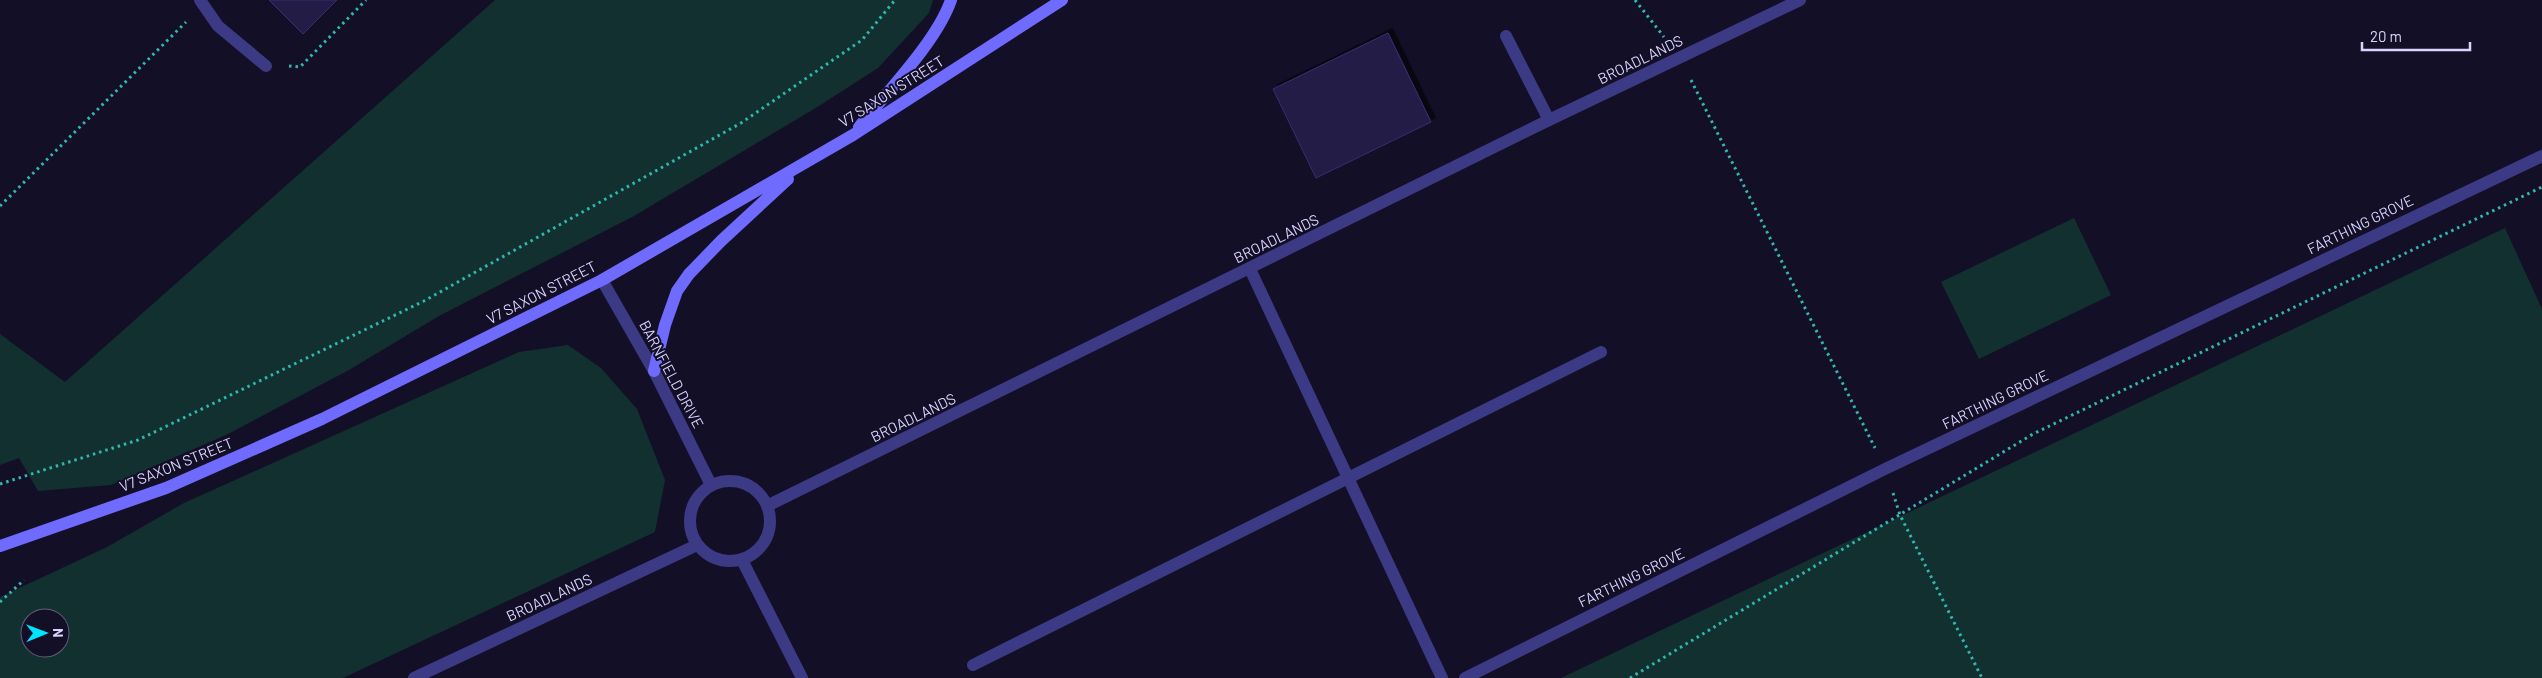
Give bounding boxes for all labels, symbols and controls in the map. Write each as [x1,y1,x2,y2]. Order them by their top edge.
scale bar [2362,20,2470,52]
text: 20 m [2370,27,2402,45]
street label: BROADLANDS [1594,31,1686,87]
street label: V7 SAXON STREET [835,51,947,131]
street label: FARTHING GROVE [2304,191,2416,257]
street label: BROADLANDS [1230,210,1322,266]
street label: V7 SAXON STREET [483,257,599,327]
street label: BARNFIELD DRIVE [636,317,708,431]
street label: FARTHING GROVE [1939,366,2051,432]
street label: BROADLANDS [867,389,959,445]
street label: V7 SAXON STREET [117,433,235,495]
street label: FARTHING GROVE [1575,544,1687,610]
street label: BROADLANDS [503,569,595,625]
north arrow [20,608,70,658]
text: N [50,628,67,638]

